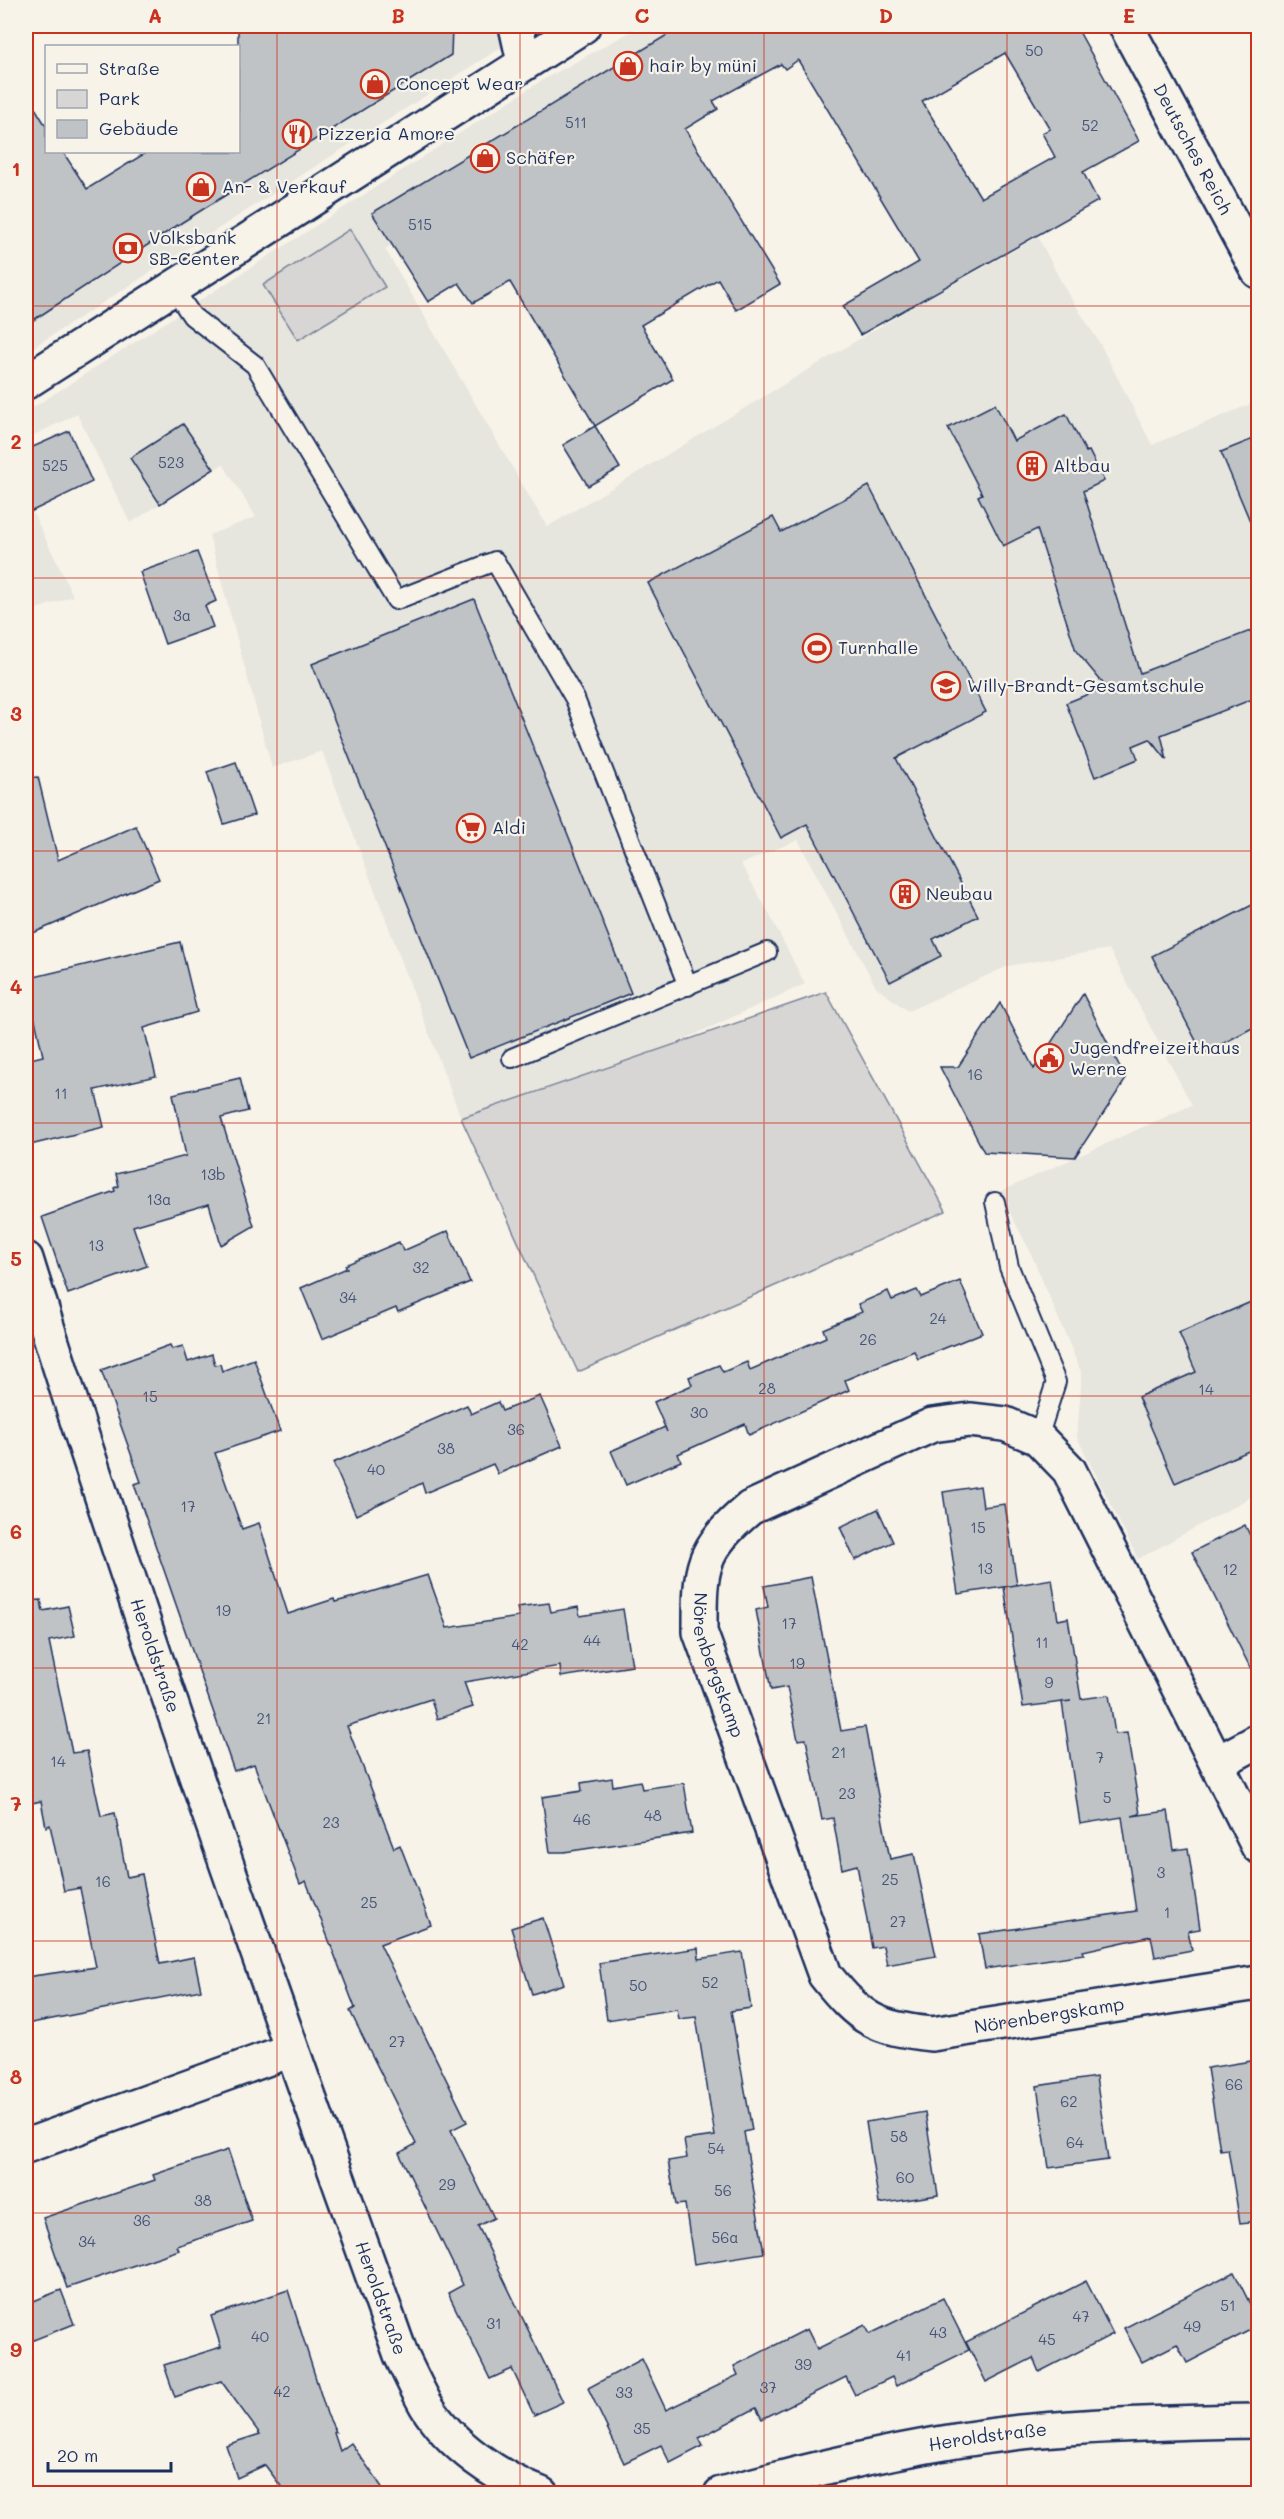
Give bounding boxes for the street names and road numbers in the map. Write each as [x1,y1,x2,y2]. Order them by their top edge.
street label: Deutsches Reich [1148,79,1238,218]
street label: Nörenbergskamp [689,1592,750,1741]
street label: Heroldstraße [125,1595,186,1716]
street label: Nörenbergskamp [972,1991,1126,2038]
street label: Heroldstraße [350,2238,413,2358]
street label: Heroldstraße [926,2417,1048,2456]

